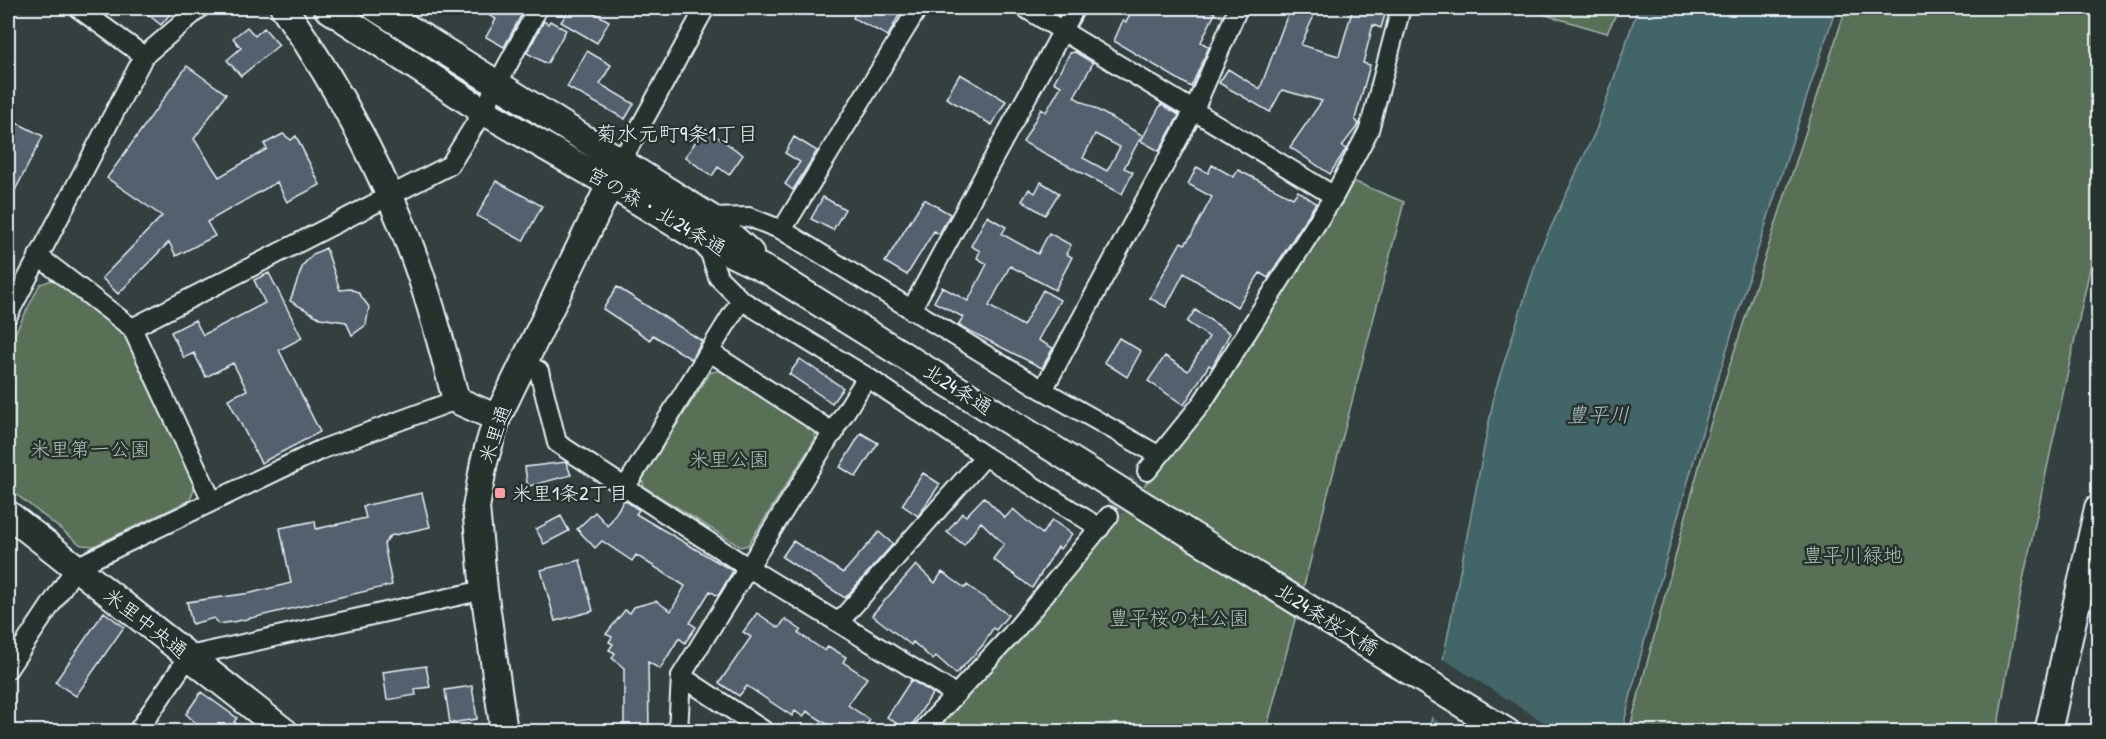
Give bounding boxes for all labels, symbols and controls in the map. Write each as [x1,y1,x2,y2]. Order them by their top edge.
district label: 菊水元町9条1丁目 [596,119,758,148]
street label: 宮の森・北24条通 [583,160,732,261]
street label: 北24条通 [919,357,998,420]
water label: 豊平川 [1567,400,1630,429]
street label: 米里通 [472,401,517,467]
park label: 米里第一公園 [30,435,150,462]
park label: 米里公園 [689,445,769,472]
place label: 米里1条2丁目 [512,479,629,506]
marker: 米里1条2丁目 [493,486,507,500]
park label: 豊平川緑地 [1803,541,1903,568]
street label: 北24条桜大橋 [1271,576,1384,661]
street label: 米里中央通 [99,581,194,664]
park label: 豊平桜の杜公園 [1109,604,1249,631]

